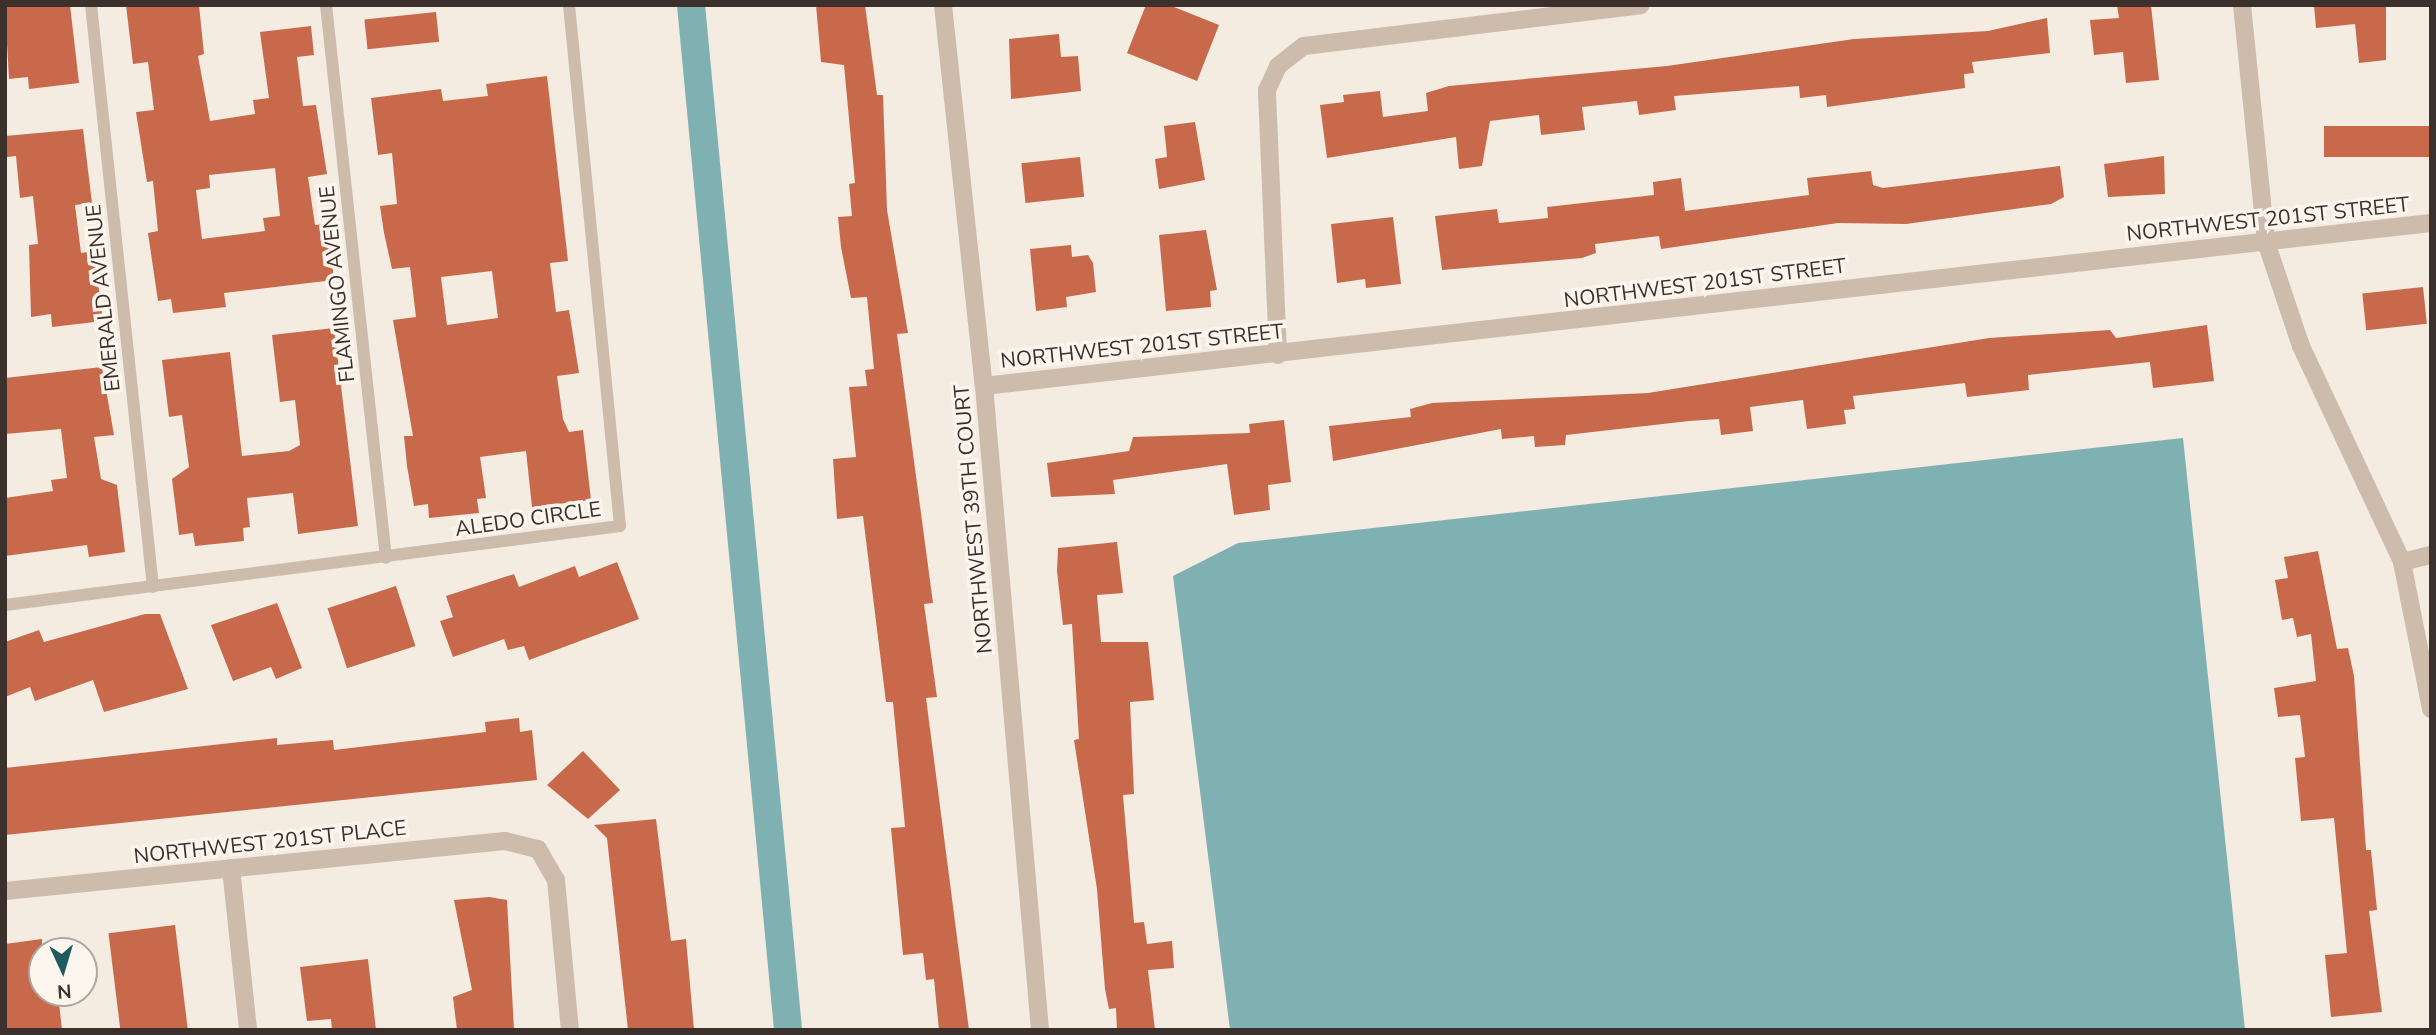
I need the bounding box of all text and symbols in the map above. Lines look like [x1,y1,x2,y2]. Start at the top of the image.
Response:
street label: FLAMINGO AVENUE [314,185,360,383]
street label: NORTHWEST 201ST STREET [2125,192,2411,246]
street label: EMERALD AVENUE [81,203,125,393]
street label: NORTHWEST 201ST STREET [1562,253,1848,313]
street label: NORTHWEST 201ST STREET [999,319,1285,373]
street label: NORTHWEST 39TH COURT [949,383,997,655]
street label: ALEDO CIRCLE [453,496,603,542]
street label: NORTHWEST 201ST PLACE [133,815,407,869]
north arrow [28,937,98,1007]
text: N [56,977,72,1004]

